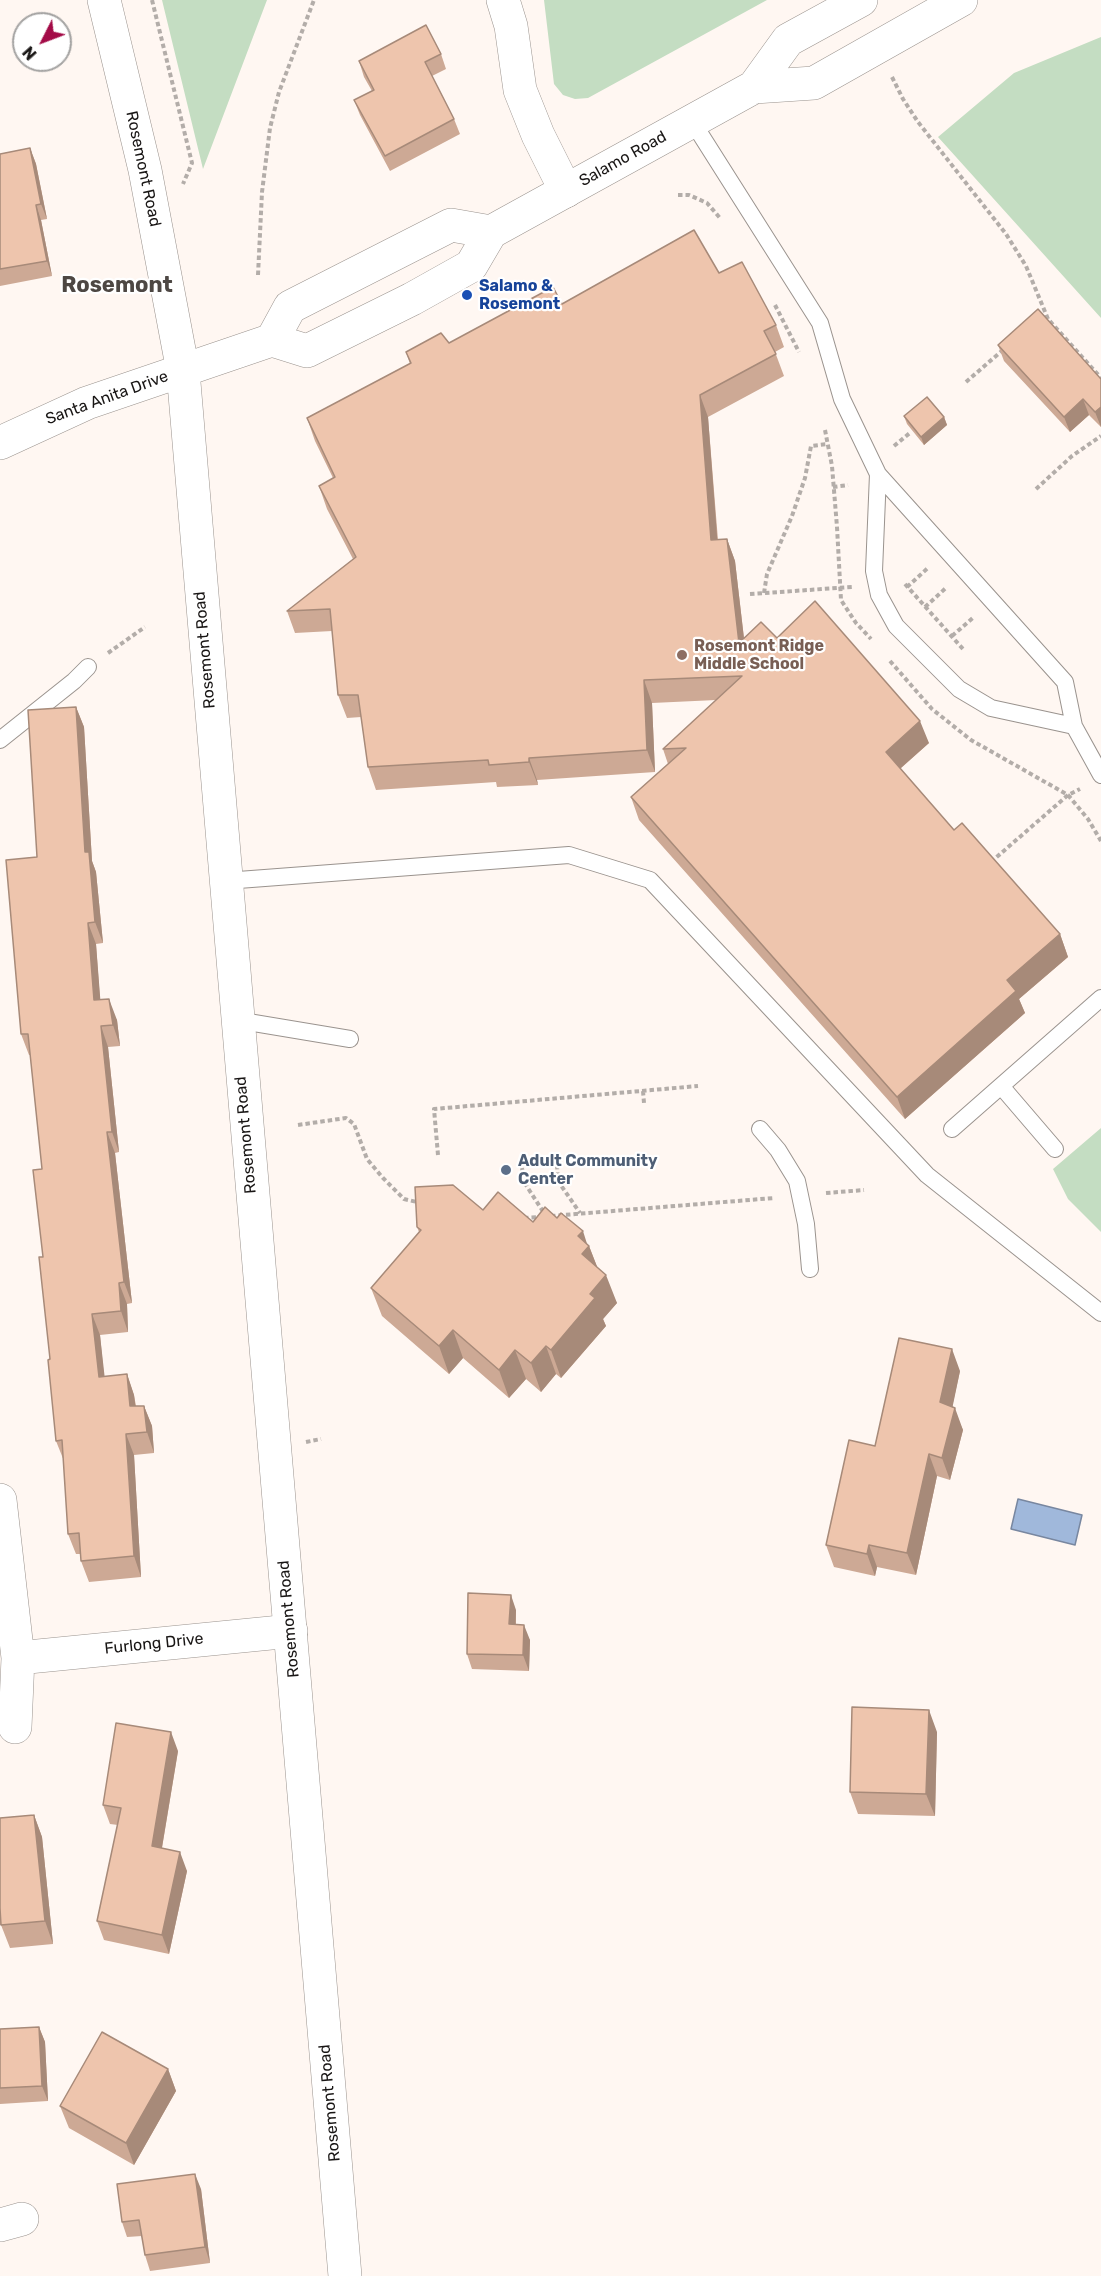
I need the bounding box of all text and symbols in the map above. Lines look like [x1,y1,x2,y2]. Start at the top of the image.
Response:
north arrow [12,12,72,72]
text: N [19,42,41,64]
street label: Rosemont Road [121,109,165,229]
street label: Salamo Road [576,127,670,191]
district label: Rosemont [61,273,173,299]
place label: Salamo & Rosemont [479,276,560,314]
marker: Salamo & Rosemont [460,288,474,302]
street label: Santa Anita Drive [43,367,171,429]
street label: Rosemont Road [190,591,220,709]
place label: Rosemont Ridge Middle School [694,636,824,674]
marker: Rosemont Ridge Middle School [675,648,689,662]
street label: Rosemont Road [231,1076,261,1194]
place label: Adult Community Center [518,1151,658,1189]
marker: Adult Community Center [499,1163,513,1177]
street label: Rosemont Road [274,1560,304,1678]
street label: Furlong Drive [103,1629,205,1659]
street label: Rosemont Road [315,2044,345,2162]

